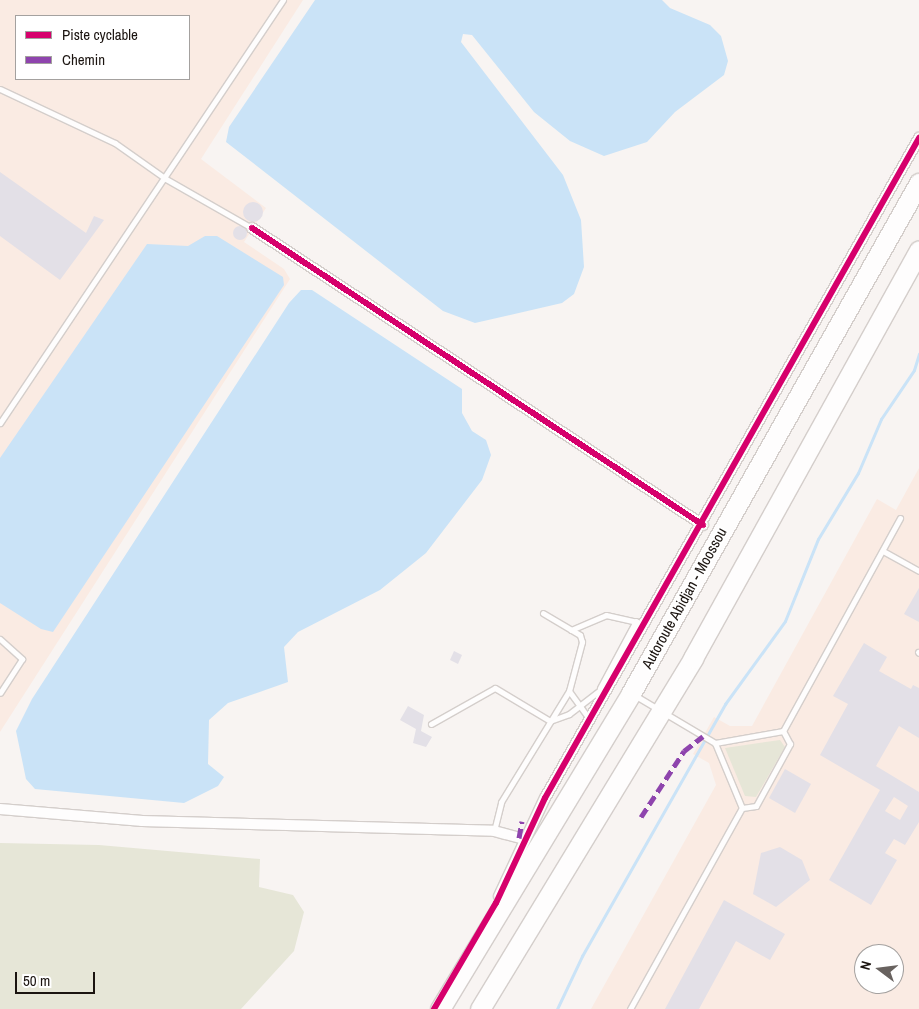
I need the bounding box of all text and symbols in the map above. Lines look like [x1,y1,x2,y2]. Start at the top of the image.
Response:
legend [15,15,190,80]
text: Piste cyclable [62,24,138,45]
text: Chemin [62,49,105,70]
street label: Autoroute Abidjan - Moossou [638,524,730,672]
north arrow [854,944,904,994]
text: N [856,959,875,972]
scale bar [18,962,98,994]
text: 50 m [23,970,50,991]

